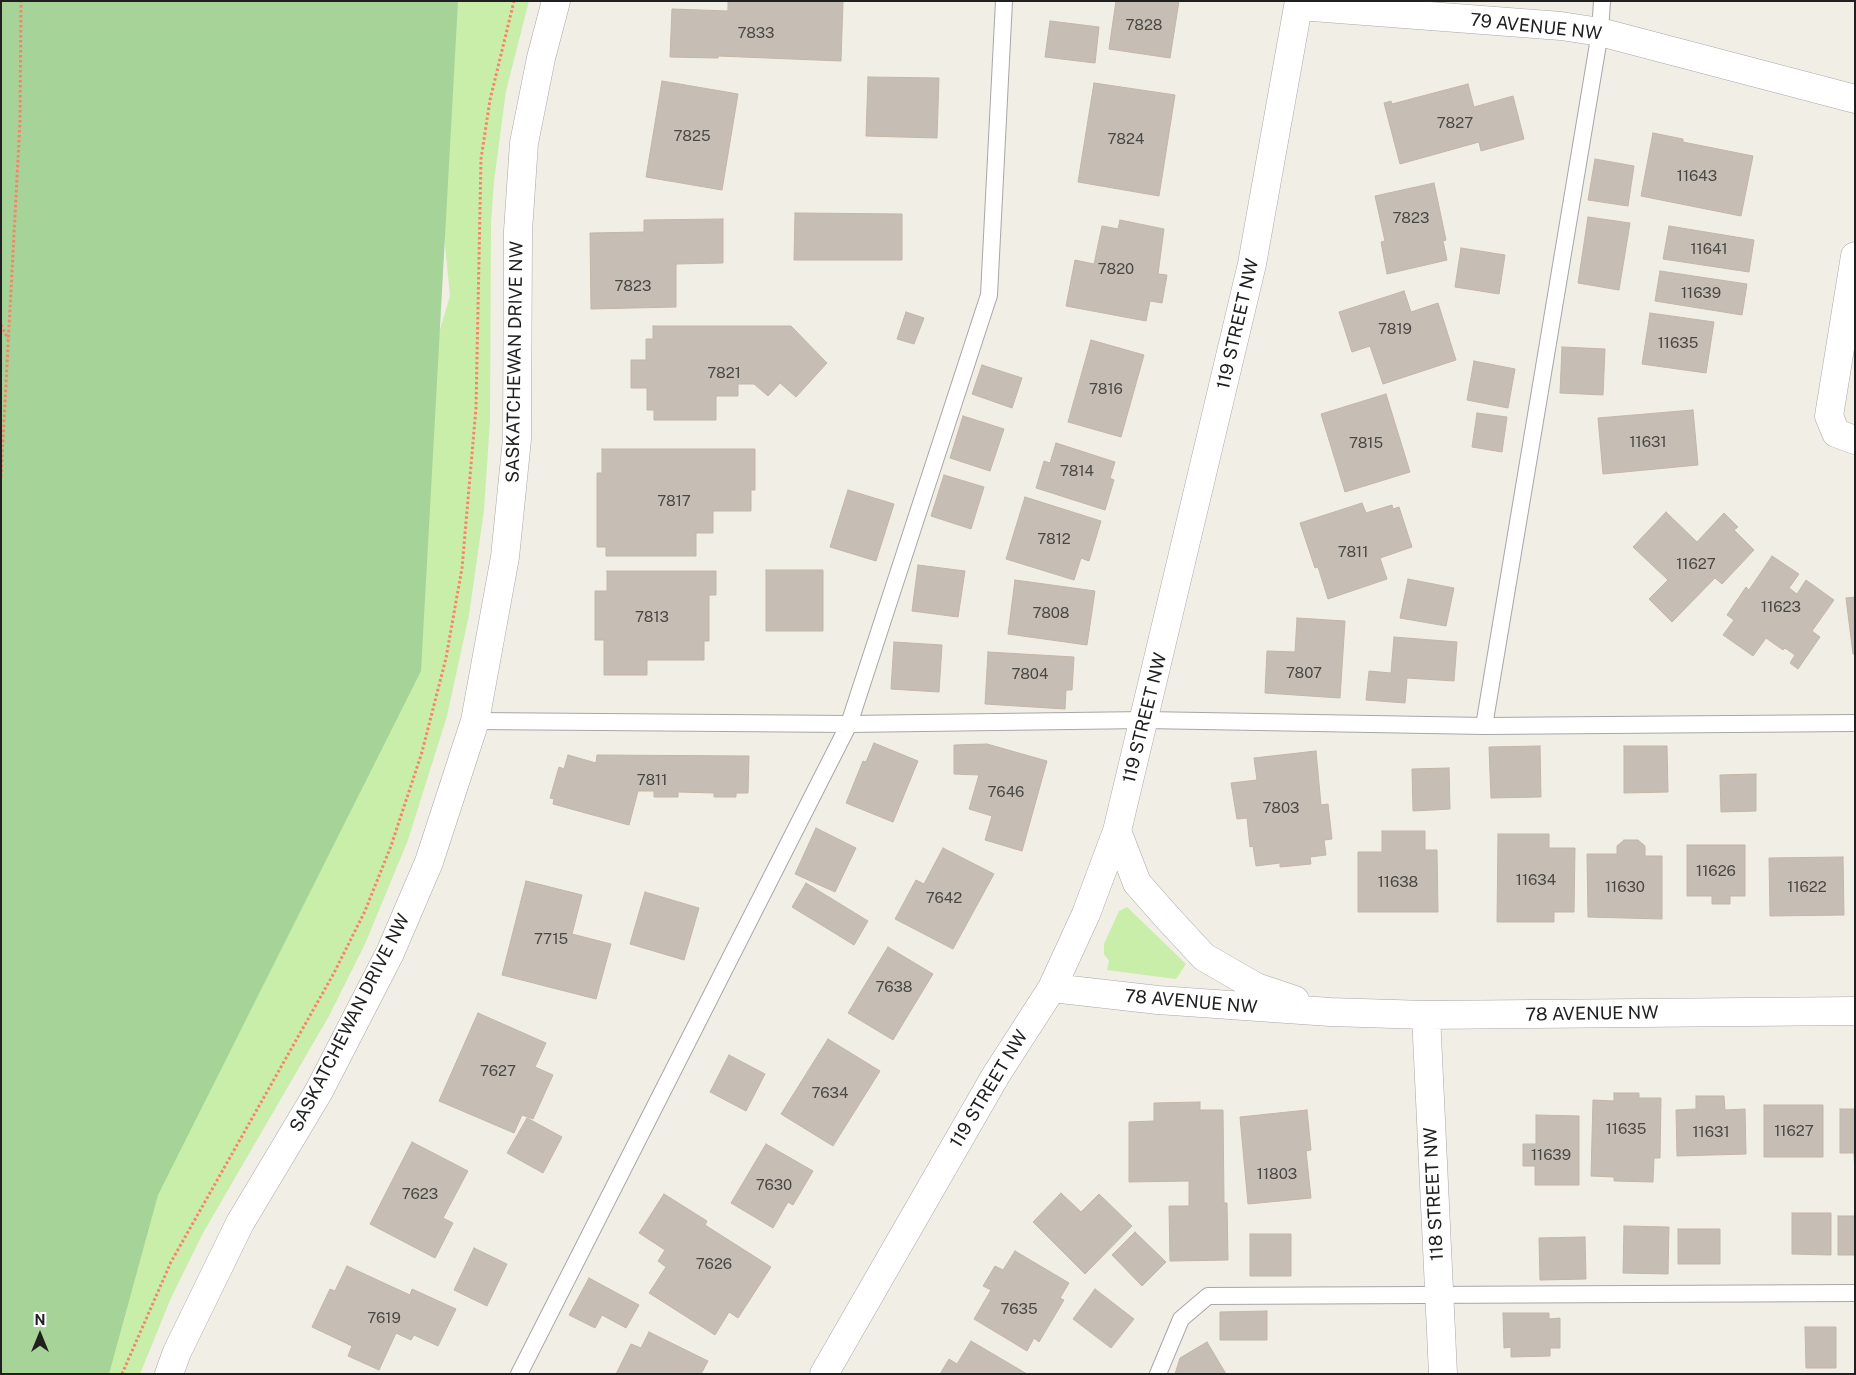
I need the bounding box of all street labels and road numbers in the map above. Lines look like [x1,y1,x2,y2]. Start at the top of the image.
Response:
street label: 79 AVENUE NW [1469,9,1603,45]
street label: SASKATCHEWAN DRIVE NW [502,241,528,483]
street label: 119 STREET NW [1212,257,1264,391]
street label: 119 STREET NW [1118,651,1172,785]
street label: SASKATCHEWAN DRIVE NW [285,910,415,1136]
street label: 78 AVENUE NW [1124,985,1258,1019]
street label: 78 AVENUE NW [1525,1002,1659,1026]
street label: 119 STREET NW [945,1026,1033,1152]
street label: 118 STREET NW [1420,1127,1448,1261]

